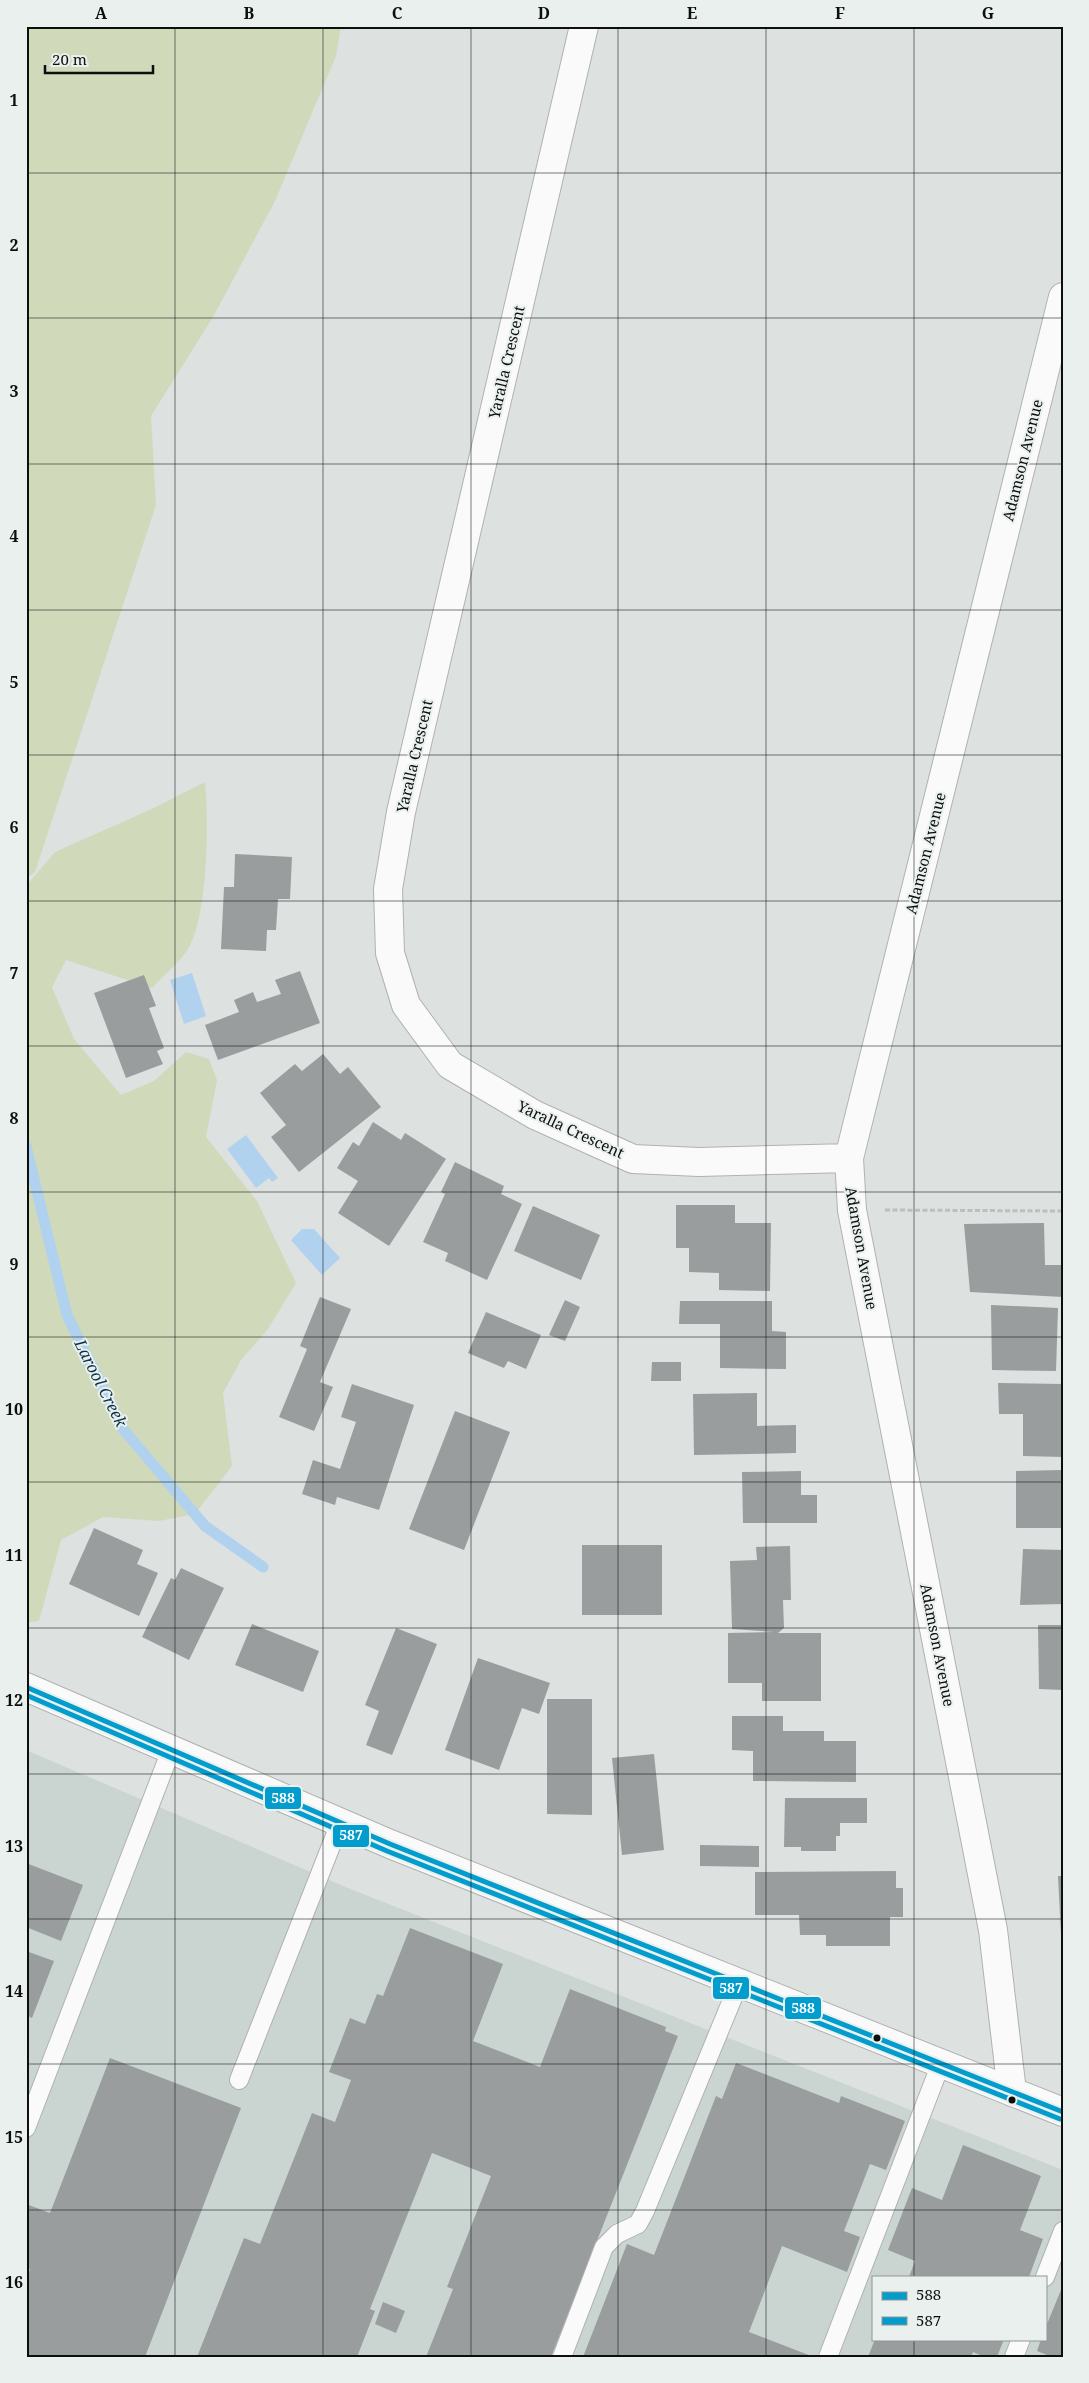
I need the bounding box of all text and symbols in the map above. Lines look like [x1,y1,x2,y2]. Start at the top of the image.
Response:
text: A [95,2,108,24]
text: B [244,2,255,24]
text: C [392,2,403,24]
text: D [538,2,550,24]
text: E [687,2,697,24]
text: F [835,2,845,24]
text: G [982,2,994,24]
scale bar [45,42,152,74]
text: 20 m [52,49,87,69]
text: 1 [9,89,19,111]
text: 2 [9,234,19,256]
street label: Yaralla Crescent [483,304,529,421]
text: 3 [9,380,19,402]
street label: Adamson Avenue [997,397,1047,523]
text: 4 [9,525,19,547]
text: 5 [9,671,19,693]
street label: Yaralla Crescent [391,698,437,815]
street label: Adamson Avenue [900,790,950,916]
text: 6 [9,816,19,838]
text: 7 [9,962,19,984]
street label: Yaralla Crescent [514,1095,627,1162]
text: 8 [9,1107,19,1129]
street label: Adamson Avenue [841,1185,883,1311]
text: 9 [9,1253,19,1275]
water label: Larool Creek [69,1334,133,1432]
text: 10 [5,1398,23,1420]
text: 11 [5,1544,23,1566]
street label: Adamson Avenue [916,1582,960,1708]
text: 12 [5,1689,23,1711]
line badge: 588 [264,1786,302,1810]
text: 588 [271,1788,295,1807]
line badge: 587 [332,1824,370,1848]
text: 587 [339,1825,363,1844]
text: 13 [5,1835,23,1857]
line badge: 587 [712,1976,750,2000]
text: 587 [719,1978,743,1997]
text: 14 [5,1980,23,2002]
line badge: 588 [784,1996,822,2020]
text: 588 [791,1998,815,2017]
unlabelled marker [872,2033,882,2043]
unlabelled marker [1007,2095,1017,2105]
text: 15 [5,2126,23,2148]
text: 16 [5,2271,23,2293]
legend [872,2276,1046,2340]
text: 588 [916,2284,941,2304]
text: 587 [916,2310,941,2330]

